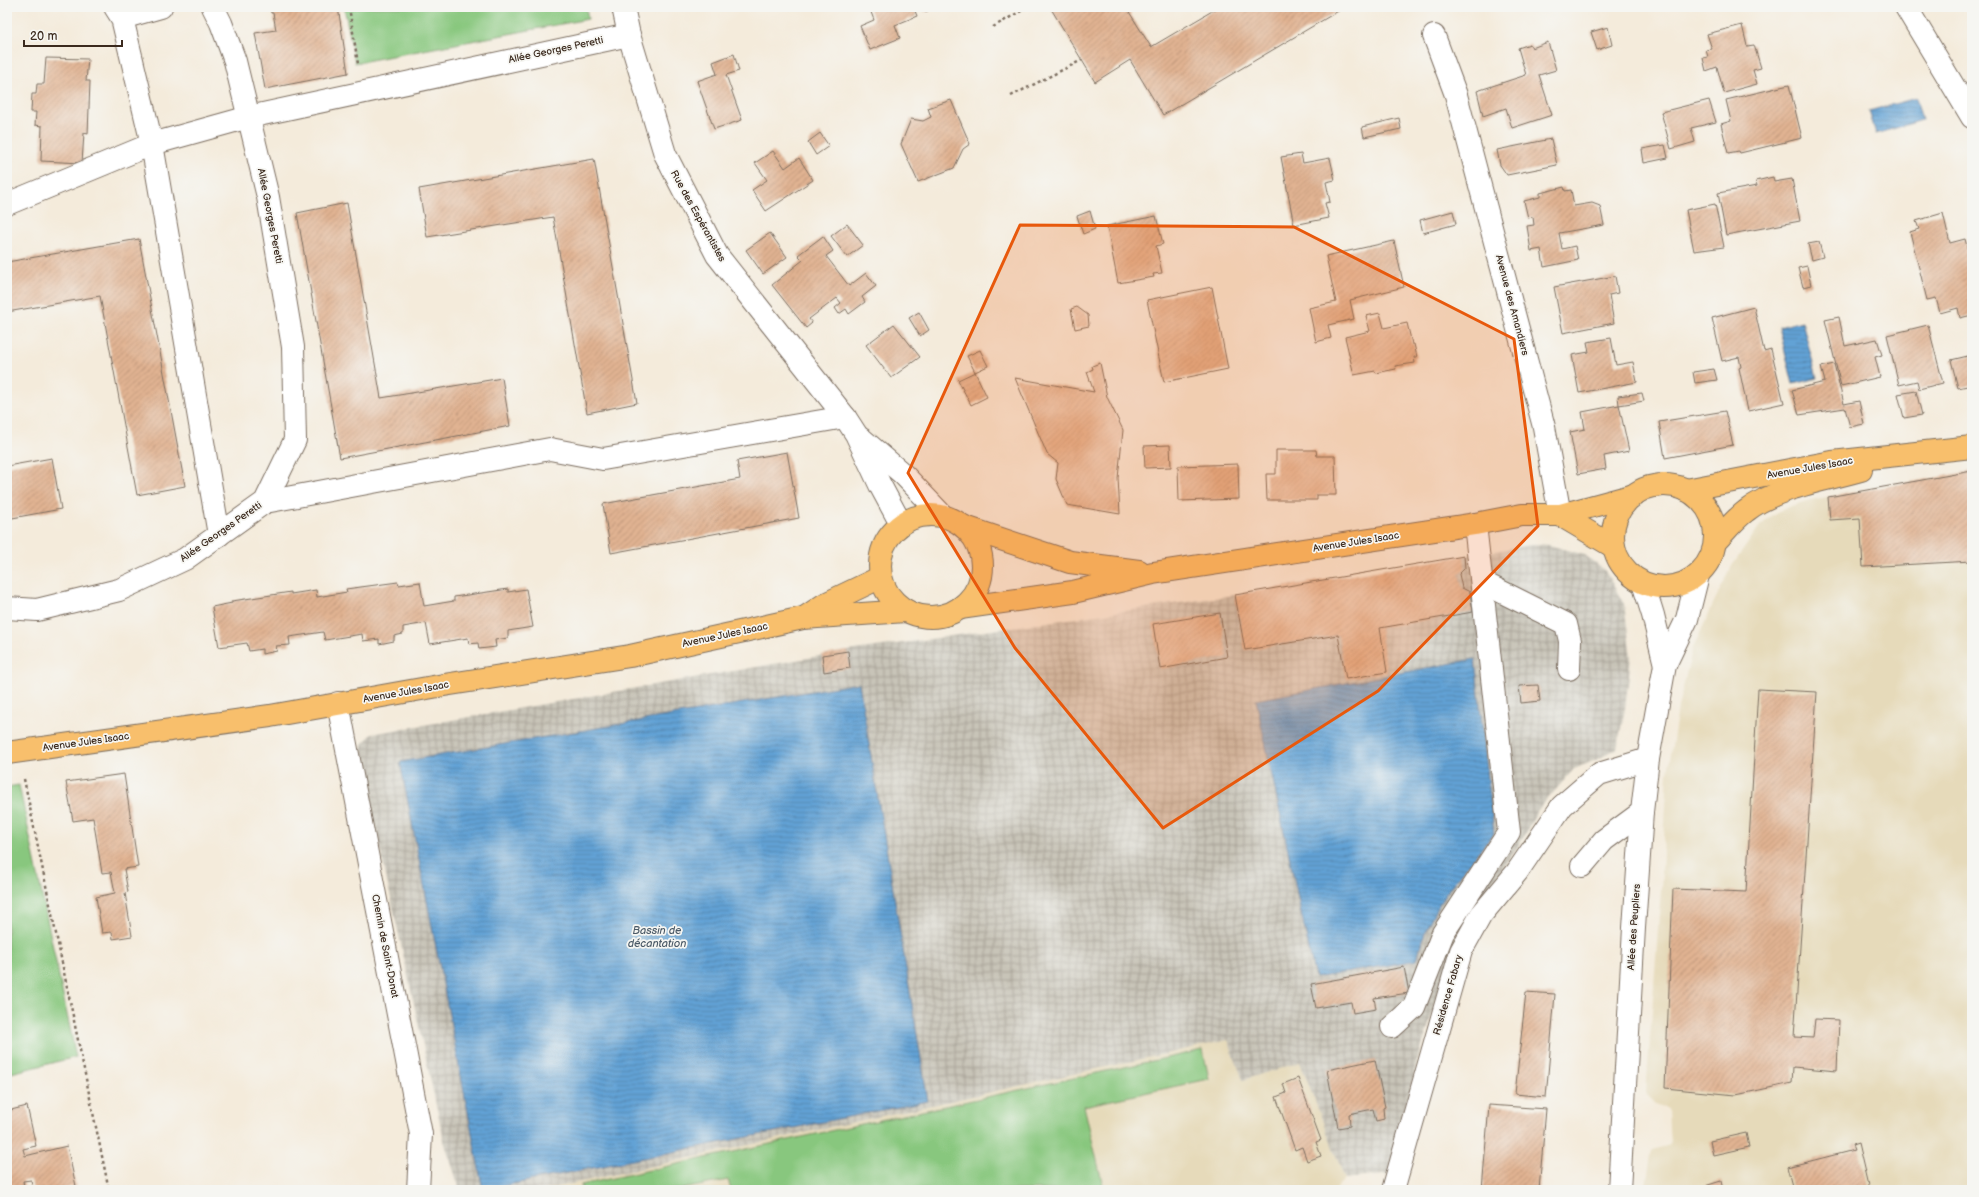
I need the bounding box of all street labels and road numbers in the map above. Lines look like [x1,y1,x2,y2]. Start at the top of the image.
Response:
street label: Allée Georges Peretti [507,34,605,66]
street label: Allée Georges Peretti [255,167,285,265]
street label: Rue des Espérantistes [668,168,728,264]
street label: Avenue des Amandiers [1493,253,1531,357]
street label: Avenue Jules Isaac [1766,455,1854,481]
street label: Allée Georges Peretti [178,499,264,565]
street label: Avenue Jules Isaac [1312,529,1400,555]
street label: Avenue Jules Isaac [681,620,769,650]
street label: Avenue Jules Isaac [362,679,450,705]
street label: Avenue Jules Isaac [42,730,130,754]
street label: Allée des Peupliers [1625,883,1643,971]
street label: Chemin de Saint-Donat [369,893,401,999]
street label: Résidence Fabary [1431,953,1465,1037]

